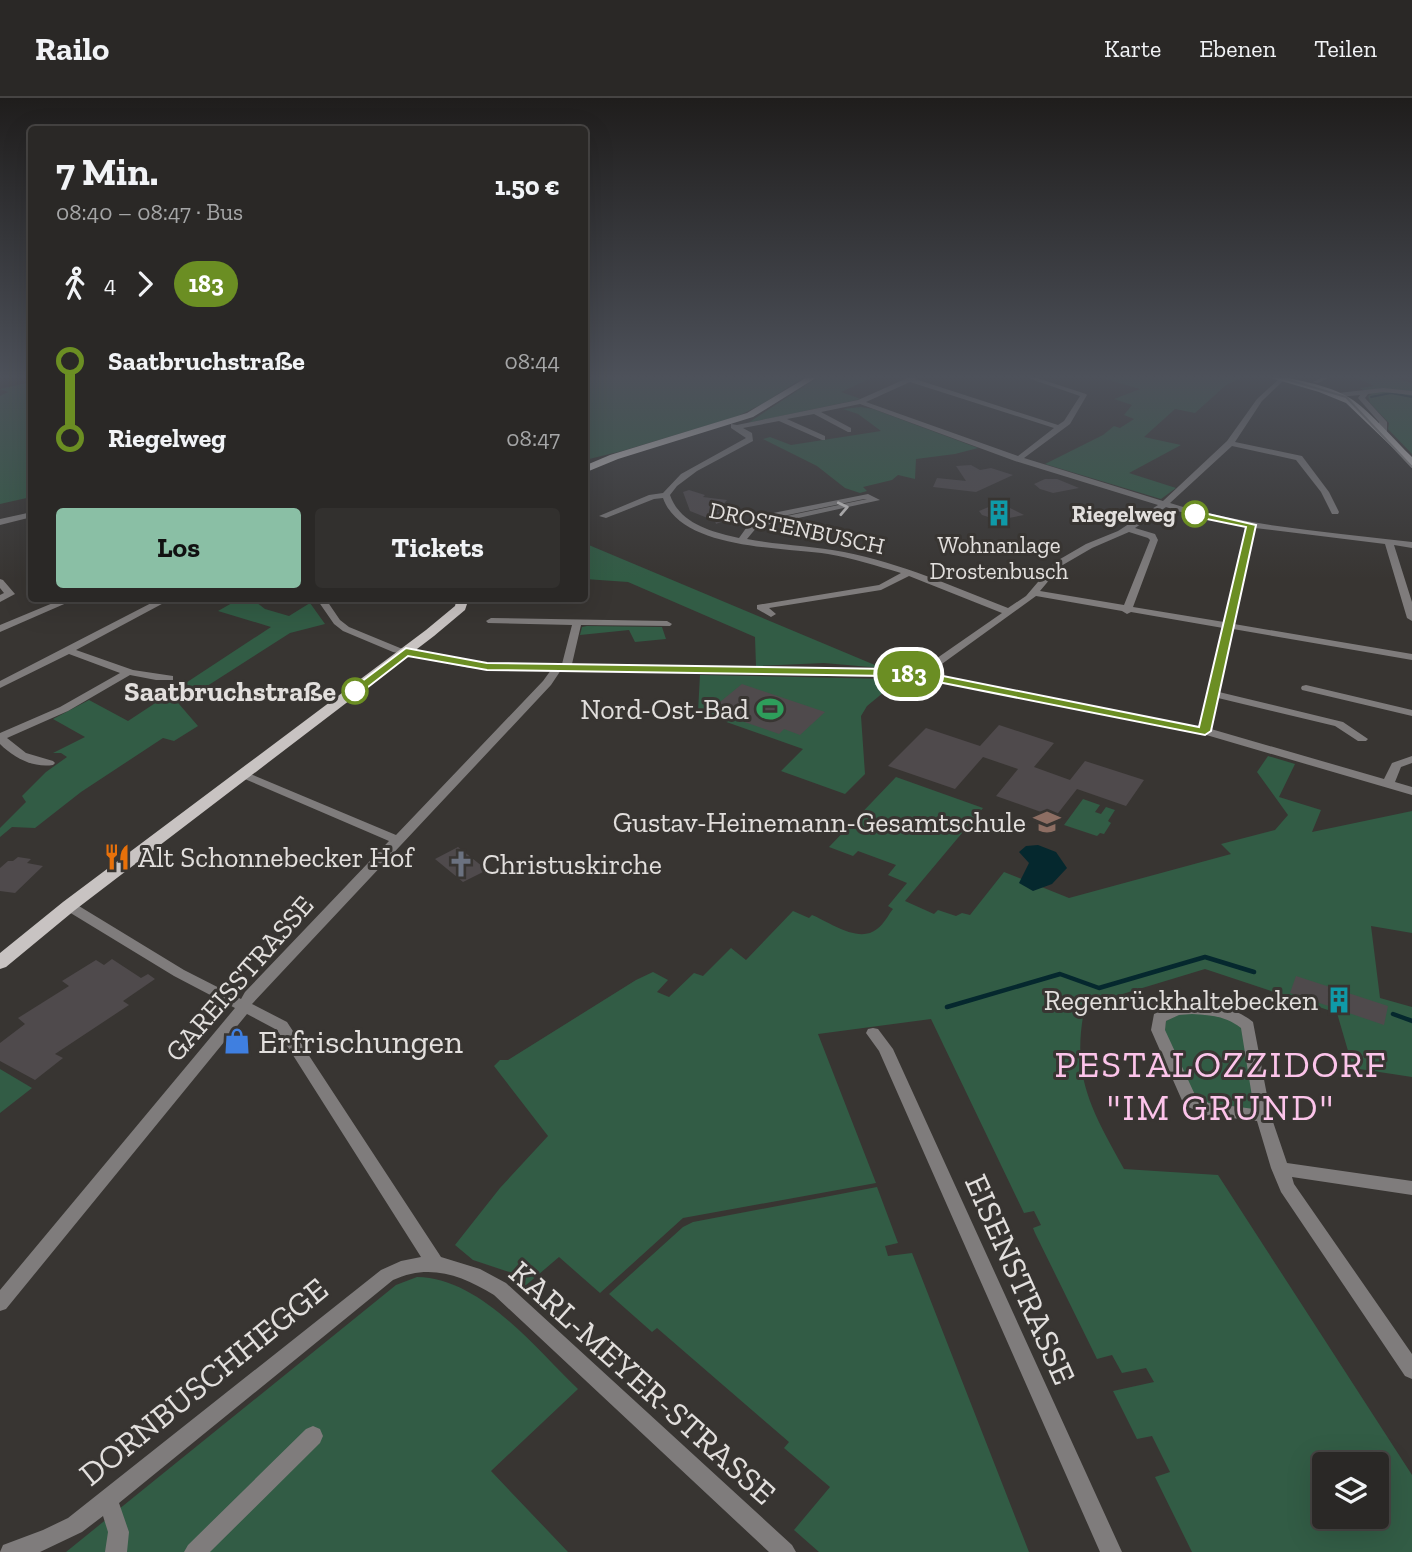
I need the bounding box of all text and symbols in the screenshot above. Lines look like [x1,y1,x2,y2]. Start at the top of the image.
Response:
text: Railo [35,29,109,68]
text: Karte [1104,34,1161,63]
text: Ebenen [1199,34,1276,63]
text: Teilen [1314,34,1377,63]
text: 7 Min. [56,149,158,195]
text: 1.50 € [495,170,560,202]
text: 08:40 – 08:47 · Bus [56,198,243,226]
icon: walk [56,265,94,303]
icon: forward [126,265,164,303]
text: 183 [188,269,224,298]
text: 4 [104,270,116,298]
text: Saatbruchstraße [108,345,305,377]
text: 08:44 [504,347,560,375]
text: Riegelweg [108,422,226,454]
text: 08:47 [506,424,560,452]
street label: DROSTENBUSCH [707,496,887,560]
building icon: Wohnanlage Drostenbusch [984,498,1014,528]
place label: Riegelweg [1072,500,1176,528]
marker: Riegelweg [1182,501,1208,527]
one-way arrow [837,502,849,517]
button: Los [56,508,301,588]
button: Tickets [315,508,560,588]
place label: Wohnanlage Drostenbusch [929,531,1069,585]
line badge: 183 [869,651,949,697]
text: 183 [891,659,927,688]
place label: Saatbruchstraße [124,675,336,708]
marker: Saatbruchstraße [342,678,368,704]
place label: Nord-Ost-Bad [580,693,749,726]
sports icon: Nord-Ost-Bad [755,694,785,724]
place label: Gustav-Heinemann-Gesamtschule [613,806,1026,839]
school or university icon: Gustav-Heinemann-Gesamtschule [1032,807,1062,837]
place label: Alt Schonnebecker Hof [138,841,415,874]
restaurant icon: Alt Schonnebecker Hof [102,842,132,872]
place label: Christuskirche [482,848,662,881]
church icon: Christuskirche [446,849,476,879]
street label: GAREISSTRASSE [158,889,320,1068]
place label: Regenrückhaltebecken [1044,984,1318,1017]
building icon: Regenrückhaltebecken [1324,985,1354,1015]
place label: Erfrischungen [258,1022,463,1061]
shop icon: Erfrischungen [222,1026,252,1056]
district label: PESTALOZZIDORF "IM GRUND" [1055,1042,1387,1129]
street label: EISENSTRASSE [957,1168,1084,1390]
street label: KARL-MEYER-STRASSE [501,1252,784,1512]
street label: DORNBUSCHHEGGE [71,1269,335,1494]
map controls [1312,1452,1389,1529]
button: layers [1312,1452,1389,1529]

